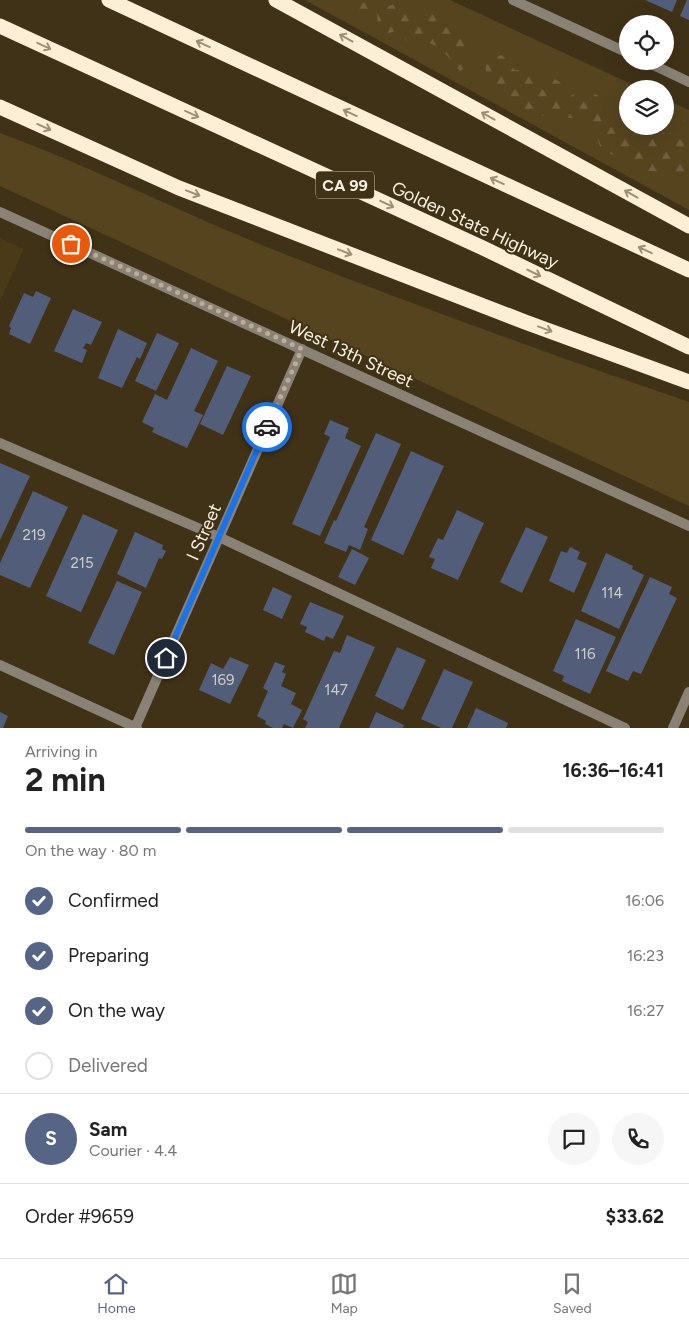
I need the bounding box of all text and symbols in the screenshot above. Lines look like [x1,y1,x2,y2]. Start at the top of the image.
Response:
map controls [619,15,674,135]
button: locate [619,15,674,70]
one-way arrow [339,33,354,42]
one-way arrow [196,39,211,48]
one-way arrow [36,42,51,51]
button: layers [619,80,674,135]
one-way arrow [343,108,358,117]
one-way arrow [184,110,199,120]
one-way arrow [481,111,496,121]
one-way arrow [36,123,51,133]
road number: CA 99 [316,172,374,198]
one-way arrow [490,176,505,186]
street label: Golden State Highway [388,177,562,274]
one-way arrow [185,189,200,198]
one-way arrow [624,189,639,199]
one-way arrow [379,200,394,210]
pin [50,223,92,265]
icon: bag [57,230,85,258]
one-way arrow [638,245,653,254]
one-way arrow [336,248,352,257]
one-way arrow [526,269,541,279]
street label: West 13th Street [285,316,417,393]
one-way arrow [537,325,552,334]
courier [242,402,292,452]
icon: car [253,413,281,441]
street label: I Street [182,500,226,564]
house number: 219 [22,526,46,544]
house number: 215 [70,554,94,572]
house number: 114 [601,584,623,602]
pin [145,637,187,679]
icon: home [152,644,180,672]
house number: 116 [575,645,596,663]
house number: 169 [211,671,235,689]
house number: 147 [324,681,348,699]
text: Arriving in [25,742,97,761]
text: 16:36–16:41 [562,759,664,782]
text: 2 min [25,761,106,799]
text: On the way · 80 m [25,841,156,860]
icon: check [25,887,53,915]
text: Confirmed [68,889,159,912]
text: 16:06 [625,891,664,910]
icon: check [25,942,53,970]
text: Preparing [68,944,149,967]
text: 16:23 [627,946,664,965]
icon: check [25,997,53,1025]
text: On the way [68,999,165,1022]
text: 16:27 [627,1001,664,1020]
text: Delivered [68,1054,148,1077]
button: chat [548,1113,600,1165]
button: phone [612,1113,664,1165]
text: Sam [89,1118,127,1141]
text: S [45,1127,57,1150]
text: Courier · 4.4 [89,1141,177,1160]
text: Order #9659 [25,1205,134,1228]
text: $33.62 [606,1205,664,1228]
tab: Home [97,1270,136,1317]
tab: Map [330,1270,358,1317]
tab: Saved [553,1270,592,1317]

